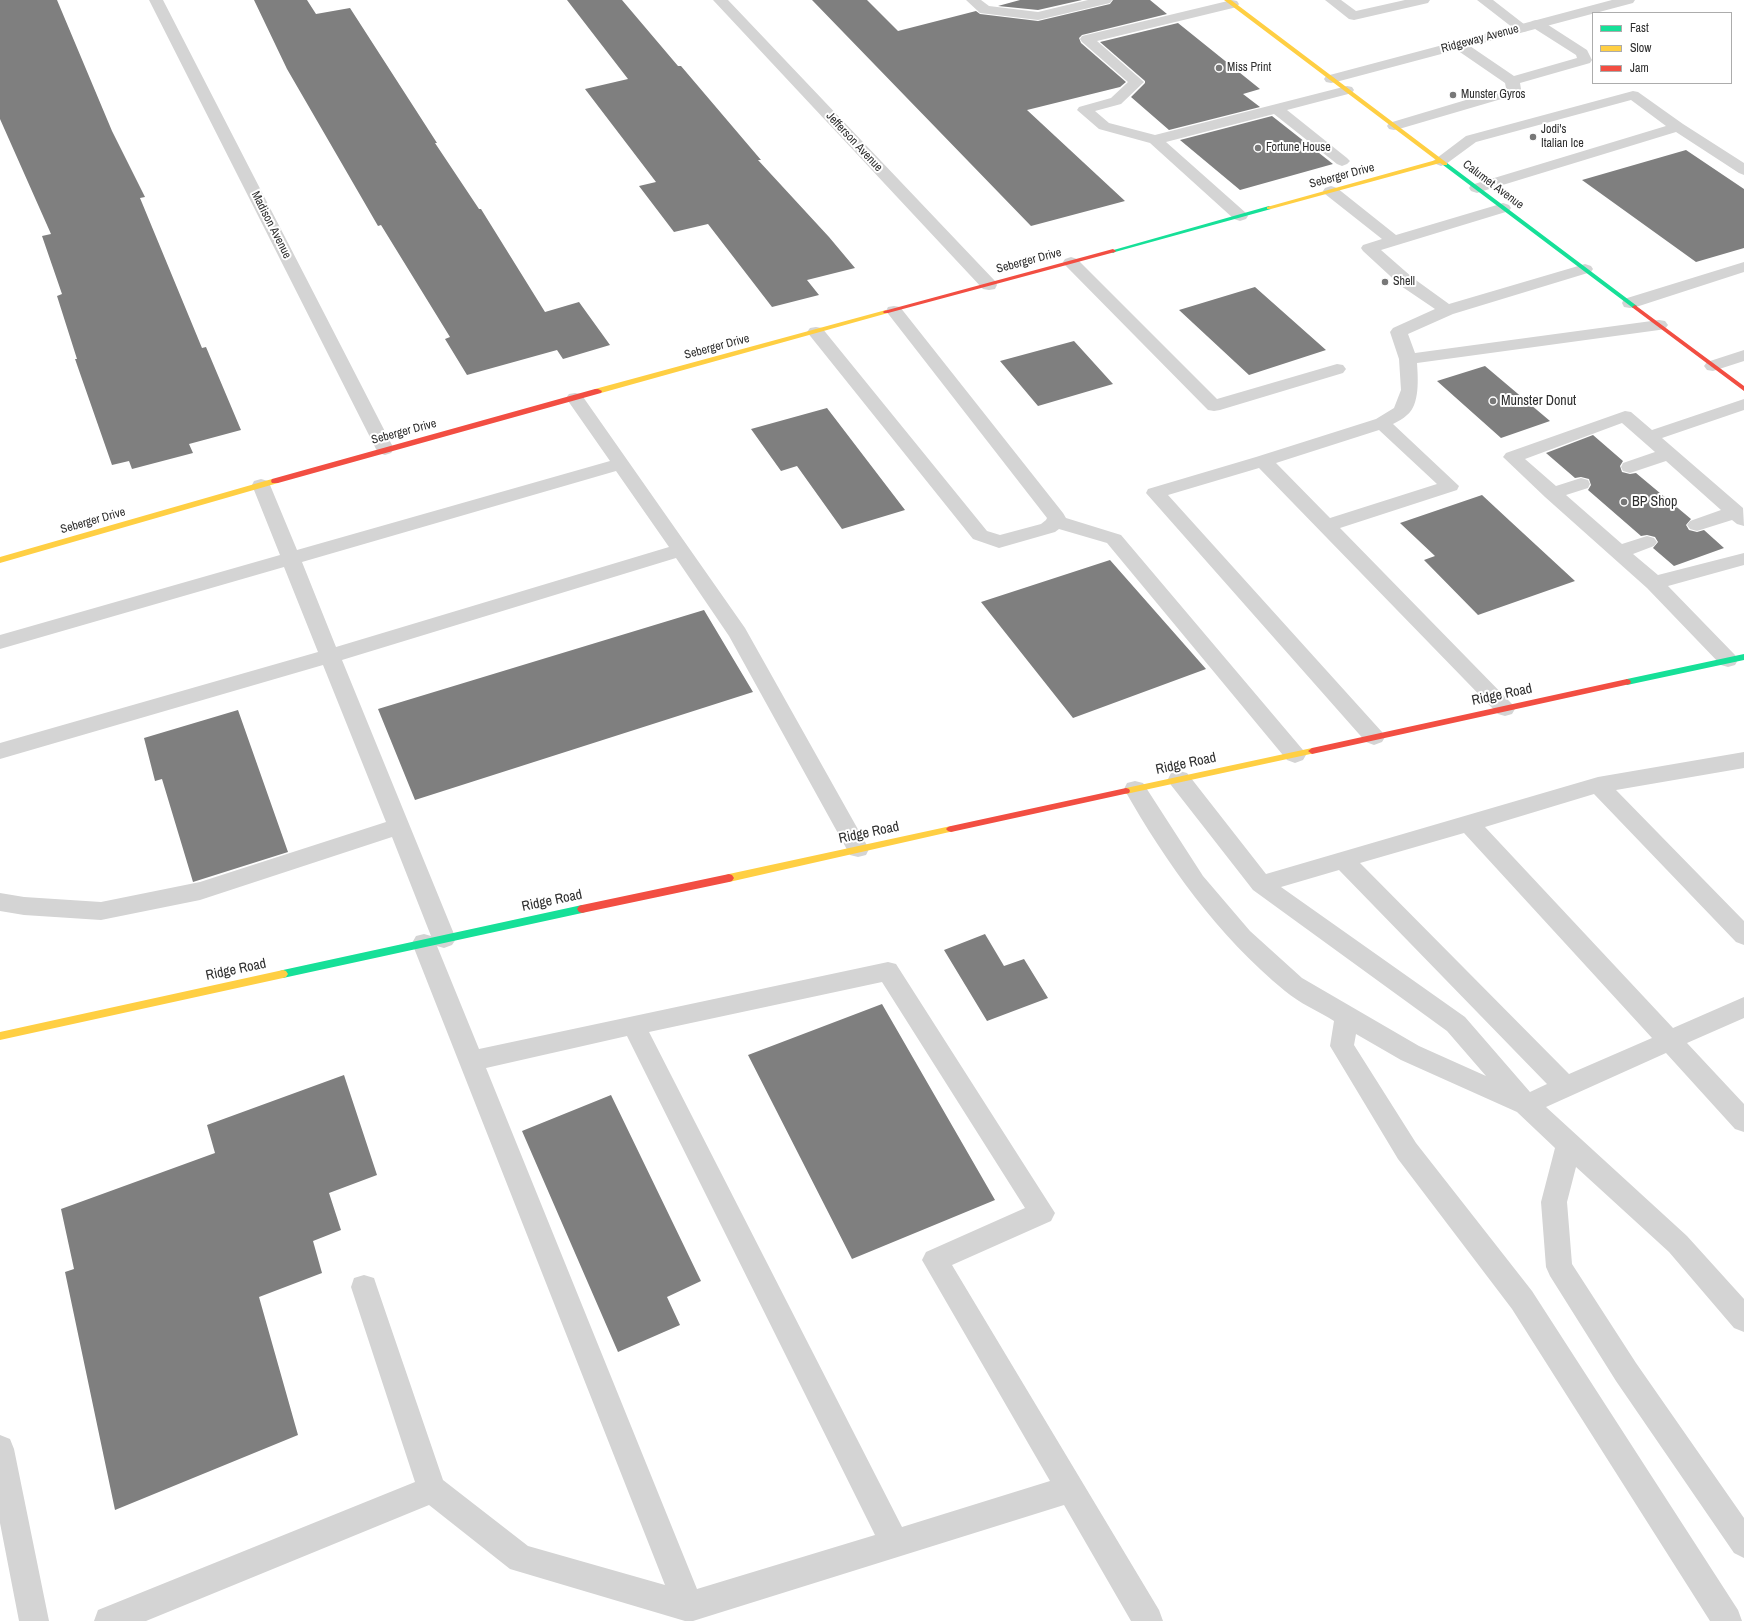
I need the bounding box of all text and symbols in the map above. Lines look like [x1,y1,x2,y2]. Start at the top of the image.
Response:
legend [1592,12,1732,84]
text: Fast [1630,20,1649,36]
street label: Ridgeway Avenue [1440,22,1520,56]
text: Slow [1630,40,1651,56]
text: Jam [1630,60,1649,76]
place label: Miss Print [1227,61,1271,75]
marker: Miss Print [1214,63,1224,73]
place label: Munster Gyros [1461,88,1526,102]
marker: Munster Gyros [1448,90,1458,100]
street label: Jefferson Avenue [823,109,885,175]
place label: Jodi's Italian Ice [1541,123,1584,151]
marker: Jodi's Italian Ice [1528,132,1538,142]
place label: Fortune House [1266,141,1331,155]
marker: Fortune House [1253,143,1263,153]
street label: Calumet Avenue [1460,157,1526,213]
street label: Seberger Drive [1308,160,1376,192]
street label: Madison Avenue [248,189,294,261]
street label: Seberger Drive [995,245,1063,277]
place label: Shell [1393,275,1415,289]
marker: Shell [1380,277,1390,287]
street label: Seberger Drive [683,331,751,363]
place label: Munster Donut [1501,393,1576,409]
marker: Munster Donut [1488,396,1498,406]
street label: Seberger Drive [370,416,438,448]
place label: BP Shop [1632,494,1677,510]
marker: BP Shop [1619,497,1629,507]
street label: Seberger Drive [59,505,127,537]
street label: Ridge Road [1470,680,1534,710]
street label: Ridge Road [1154,749,1218,779]
street label: Ridge Road [837,818,901,848]
street label: Ridge Road [520,886,584,916]
street label: Ridge Road [204,955,268,985]

